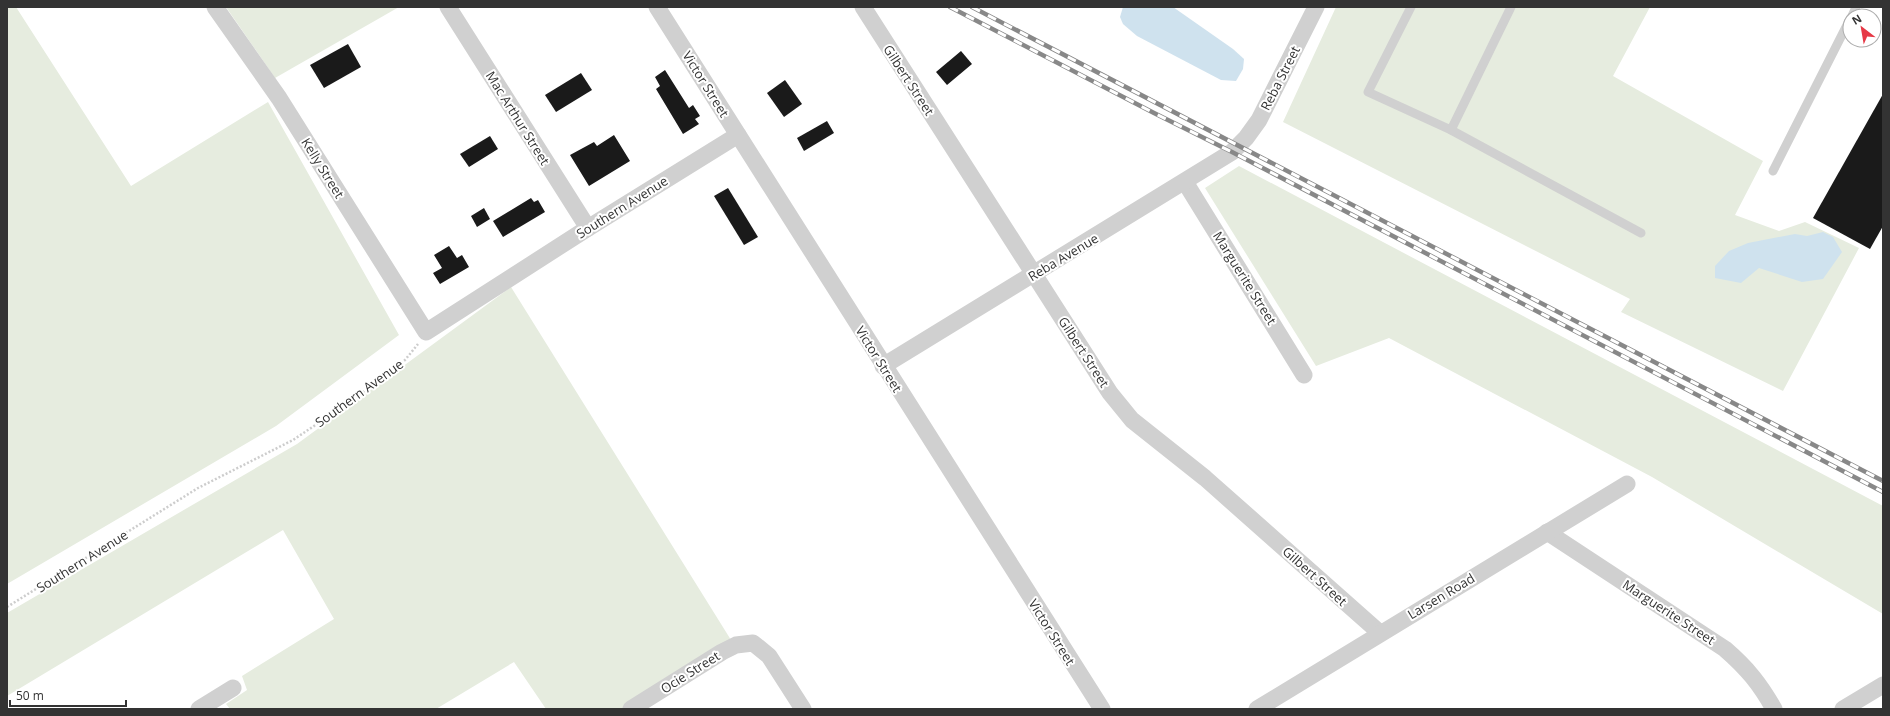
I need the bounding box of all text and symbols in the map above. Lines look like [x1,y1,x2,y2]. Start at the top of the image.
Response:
north arrow [1842,8,1882,48]
text: N [1849,10,1864,28]
street label: Gilbert Street [879,41,939,119]
street label: Reba Street [1256,42,1304,113]
street label: Victor Street [679,48,734,121]
street label: Mac Arthur Street [482,68,554,169]
street label: Kelly Street [297,134,349,202]
street label: Southern Avenue [573,172,671,242]
street label: Marguerite Street [1209,228,1281,328]
street label: Reba Avenue [1024,229,1102,285]
street label: Gilbert Street [1054,313,1114,391]
street label: Victor Street [852,323,907,396]
street label: Southern Avenue [311,355,407,431]
street label: Southern Avenue [33,526,131,596]
street label: Gilbert Street [1279,542,1351,610]
street label: Larsen Road [1404,569,1478,623]
street label: Marguerite Street [1619,575,1719,649]
street label: Victor Street [1025,596,1080,669]
street label: Ocie Street [657,647,723,697]
scale bar [10,682,126,708]
text: 50 m [16,687,44,704]

